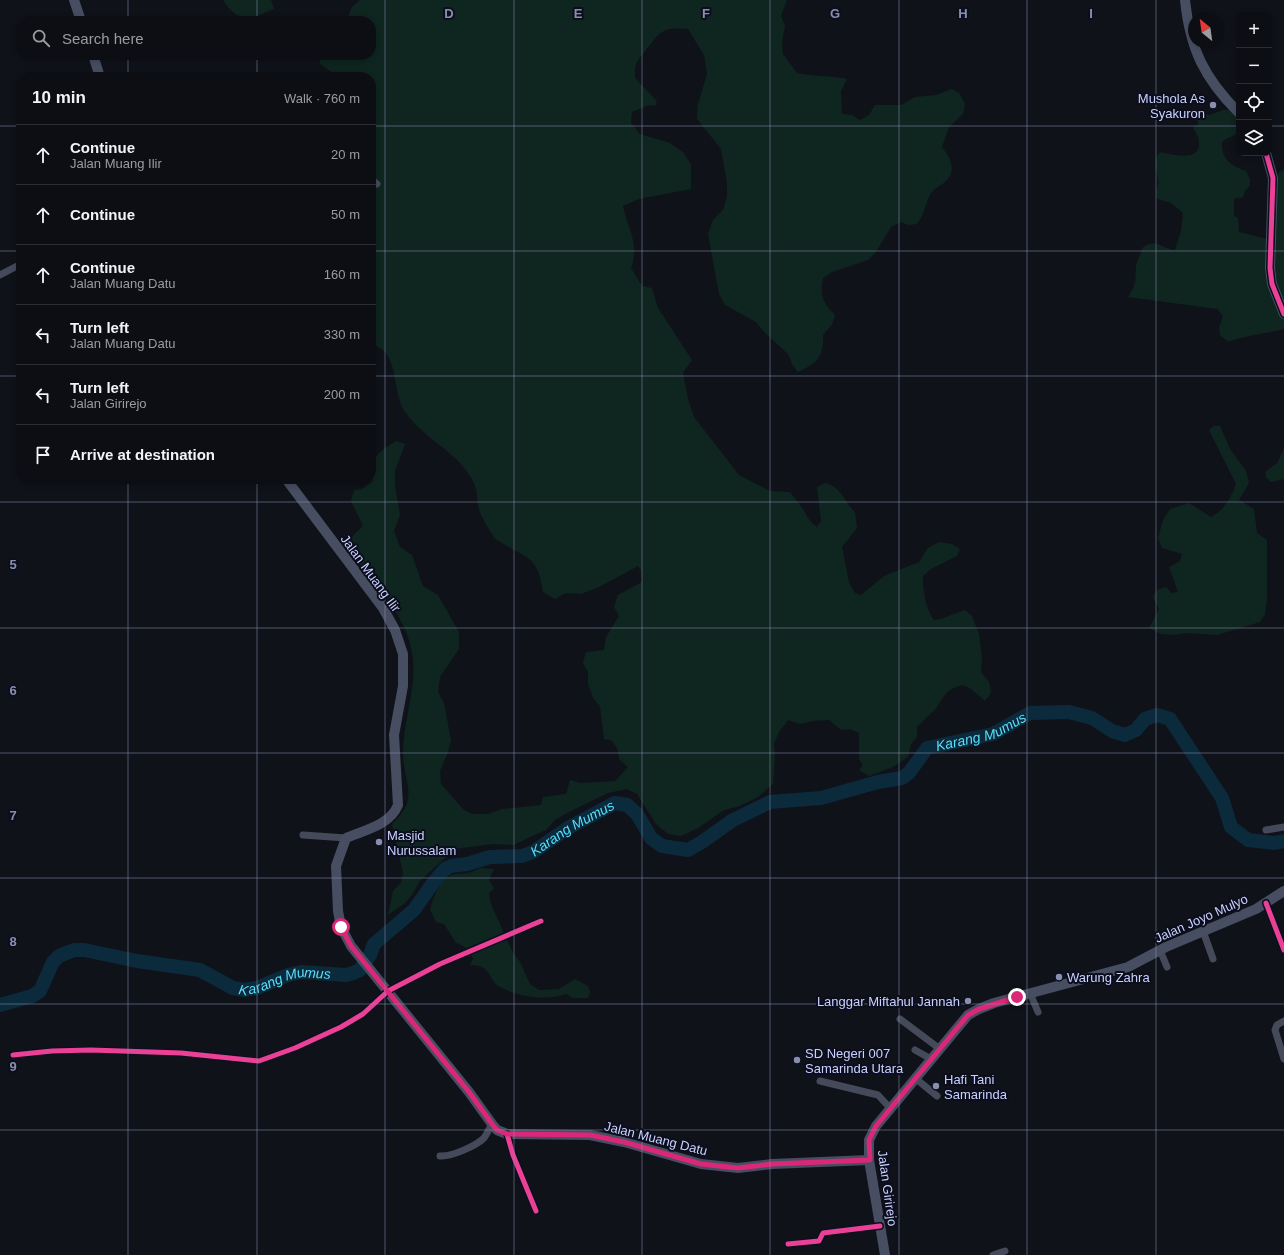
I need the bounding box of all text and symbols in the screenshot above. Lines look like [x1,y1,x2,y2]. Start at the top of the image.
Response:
text: D [444,6,454,21]
text: E [574,6,583,21]
text: F [702,6,710,21]
text: G [830,6,840,21]
text: H [958,6,968,21]
text: I [1089,6,1093,21]
north arrow [1188,12,1224,48]
map controls [1236,12,1272,156]
button: + [1236,12,1272,48]
search box [16,16,376,60]
icon: search [30,27,52,49]
text: Search here [62,30,144,47]
button: − [1236,48,1272,84]
button: locate [1236,84,1272,120]
text: 10 min [32,88,86,107]
text: Walk · 760 m [284,91,360,106]
place label: Mushola As Syakuron [1138,91,1205,121]
marker: Mushola As Syakuron [1208,100,1218,110]
button: layers [1236,120,1272,156]
text: Continue [70,139,135,156]
icon: ahead [32,144,54,166]
text: 20 m [331,147,360,162]
text: Jalan Muang Ilir [70,156,162,171]
icon: ahead [32,204,54,226]
text: Continue [70,206,135,223]
text: 50 m [331,207,360,222]
text: Continue [70,259,135,276]
icon: ahead [32,264,54,286]
text: 160 m [324,267,360,282]
text: Jalan Muang Datu [70,276,176,291]
text: Turn left [70,319,129,336]
icon: left [32,324,54,346]
text: 330 m [324,327,360,342]
text: Jalan Muang Datu [70,336,176,351]
text: Turn left [70,379,129,396]
icon: left [32,384,54,406]
text: 200 m [324,387,360,402]
text: Jalan Girirejo [70,396,147,411]
icon: arrive [32,444,54,466]
text: Arrive at destination [70,446,215,463]
street label: Jalan Muang Ilir [338,532,404,615]
text: 5 [9,557,17,572]
text: 6 [9,683,17,698]
water label: Karang Mumus [934,709,1029,754]
water label: Karang Mumus [527,797,617,859]
text: 7 [9,808,17,823]
place label: Masjid Nurussalam [387,828,456,858]
marker: Masjid Nurussalam [374,837,384,847]
street label: Jalan Joyo Mulyo [1152,891,1250,946]
route start [332,918,350,936]
text: 8 [9,934,17,949]
water label: Karang Mumus [238,963,331,999]
place label: Warung Zahra [1067,970,1150,985]
marker: Warung Zahra [1054,972,1064,982]
route end [1008,988,1026,1006]
place label: Langgar Miftahul Jannah [817,994,960,1009]
marker: Langgar Miftahul Jannah [963,996,973,1006]
place label: SD Negeri 007 Samarinda Utara [805,1046,904,1076]
marker: SD Negeri 007 Samarinda Utara [792,1055,802,1065]
text: 9 [9,1059,17,1074]
place label: Hafi Tani Samarinda [944,1072,1008,1102]
marker: Hafi Tani Samarinda [931,1081,941,1091]
street label: Jalan Muang Datu [603,1118,709,1159]
street label: Jalan Girirejo [875,1149,900,1227]

